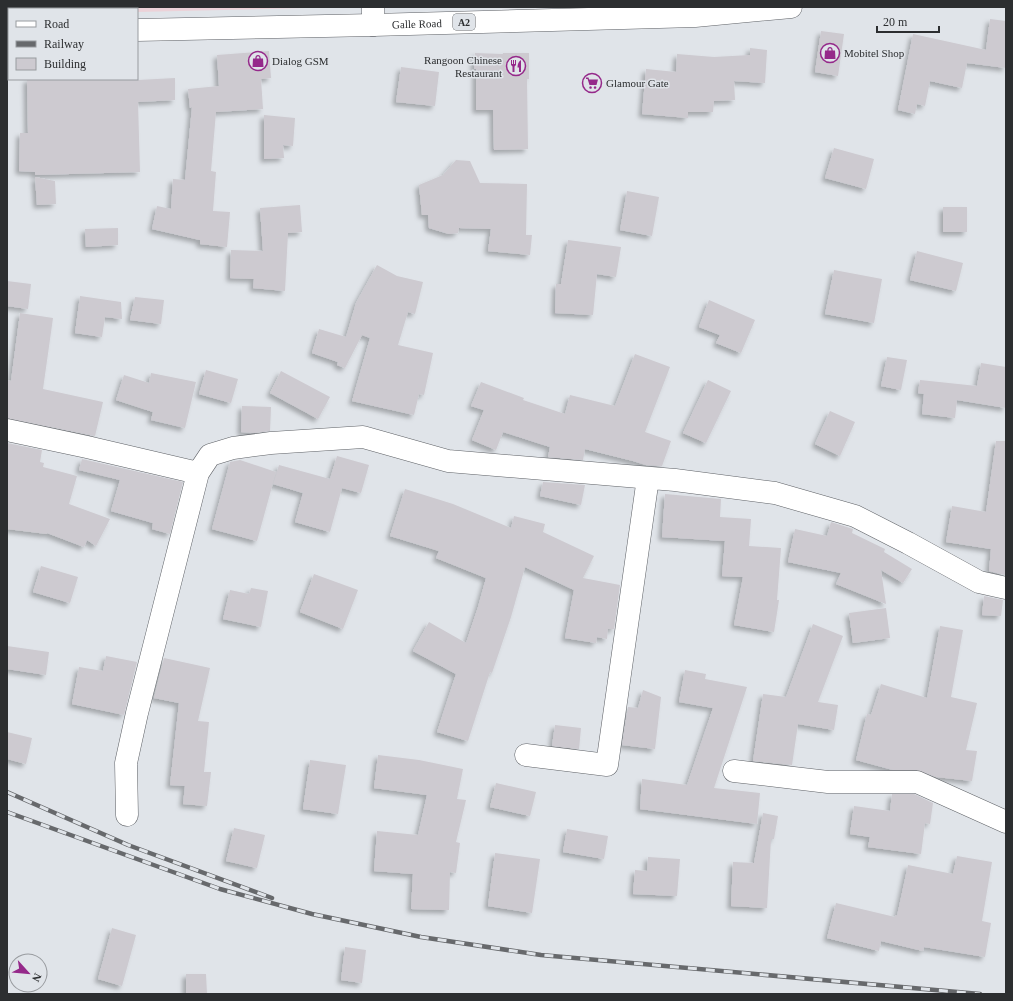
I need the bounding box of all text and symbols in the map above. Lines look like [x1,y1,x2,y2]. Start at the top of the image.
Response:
legend [8,8,138,80]
scale bar [877,8,939,34]
road number: A2 [453,14,475,30]
text: 20 m [883,15,908,29]
text: Road [44,17,69,31]
street label: Galle Road [392,17,443,30]
text: Railway [44,37,84,51]
shop icon: Mobitel Shop [819,42,841,64]
place label: Mobitel Shop [844,47,905,59]
shop icon: Dialog GSM [247,50,269,72]
place label: Rangoon Chinese Restaurant [424,54,502,79]
place label: Dialog GSM [272,55,329,67]
restaurant icon: Rangoon Chinese Restaurant [505,55,527,77]
text: Building [44,57,86,71]
supermarket icon: Glamour Gate [581,72,603,94]
place label: Glamour Gate [606,77,669,89]
north arrow [8,953,48,993]
text: N [30,971,44,984]

